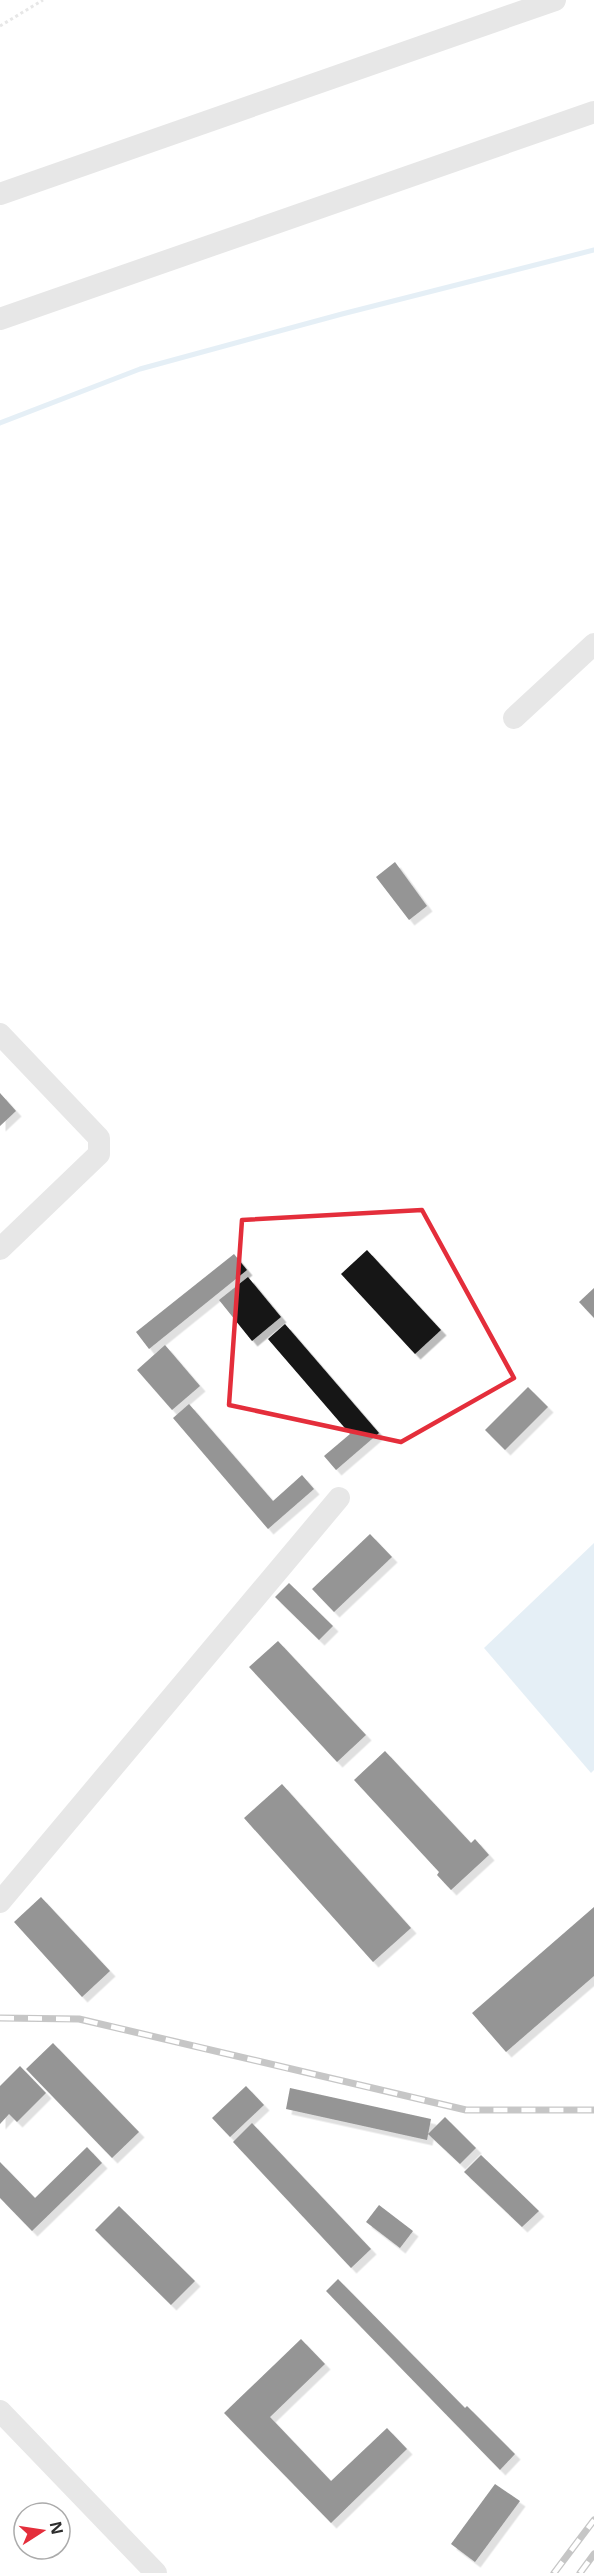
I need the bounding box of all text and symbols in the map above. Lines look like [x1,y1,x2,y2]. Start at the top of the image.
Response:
north arrow [12,2501,72,2561]
text: N [45,2519,69,2537]

